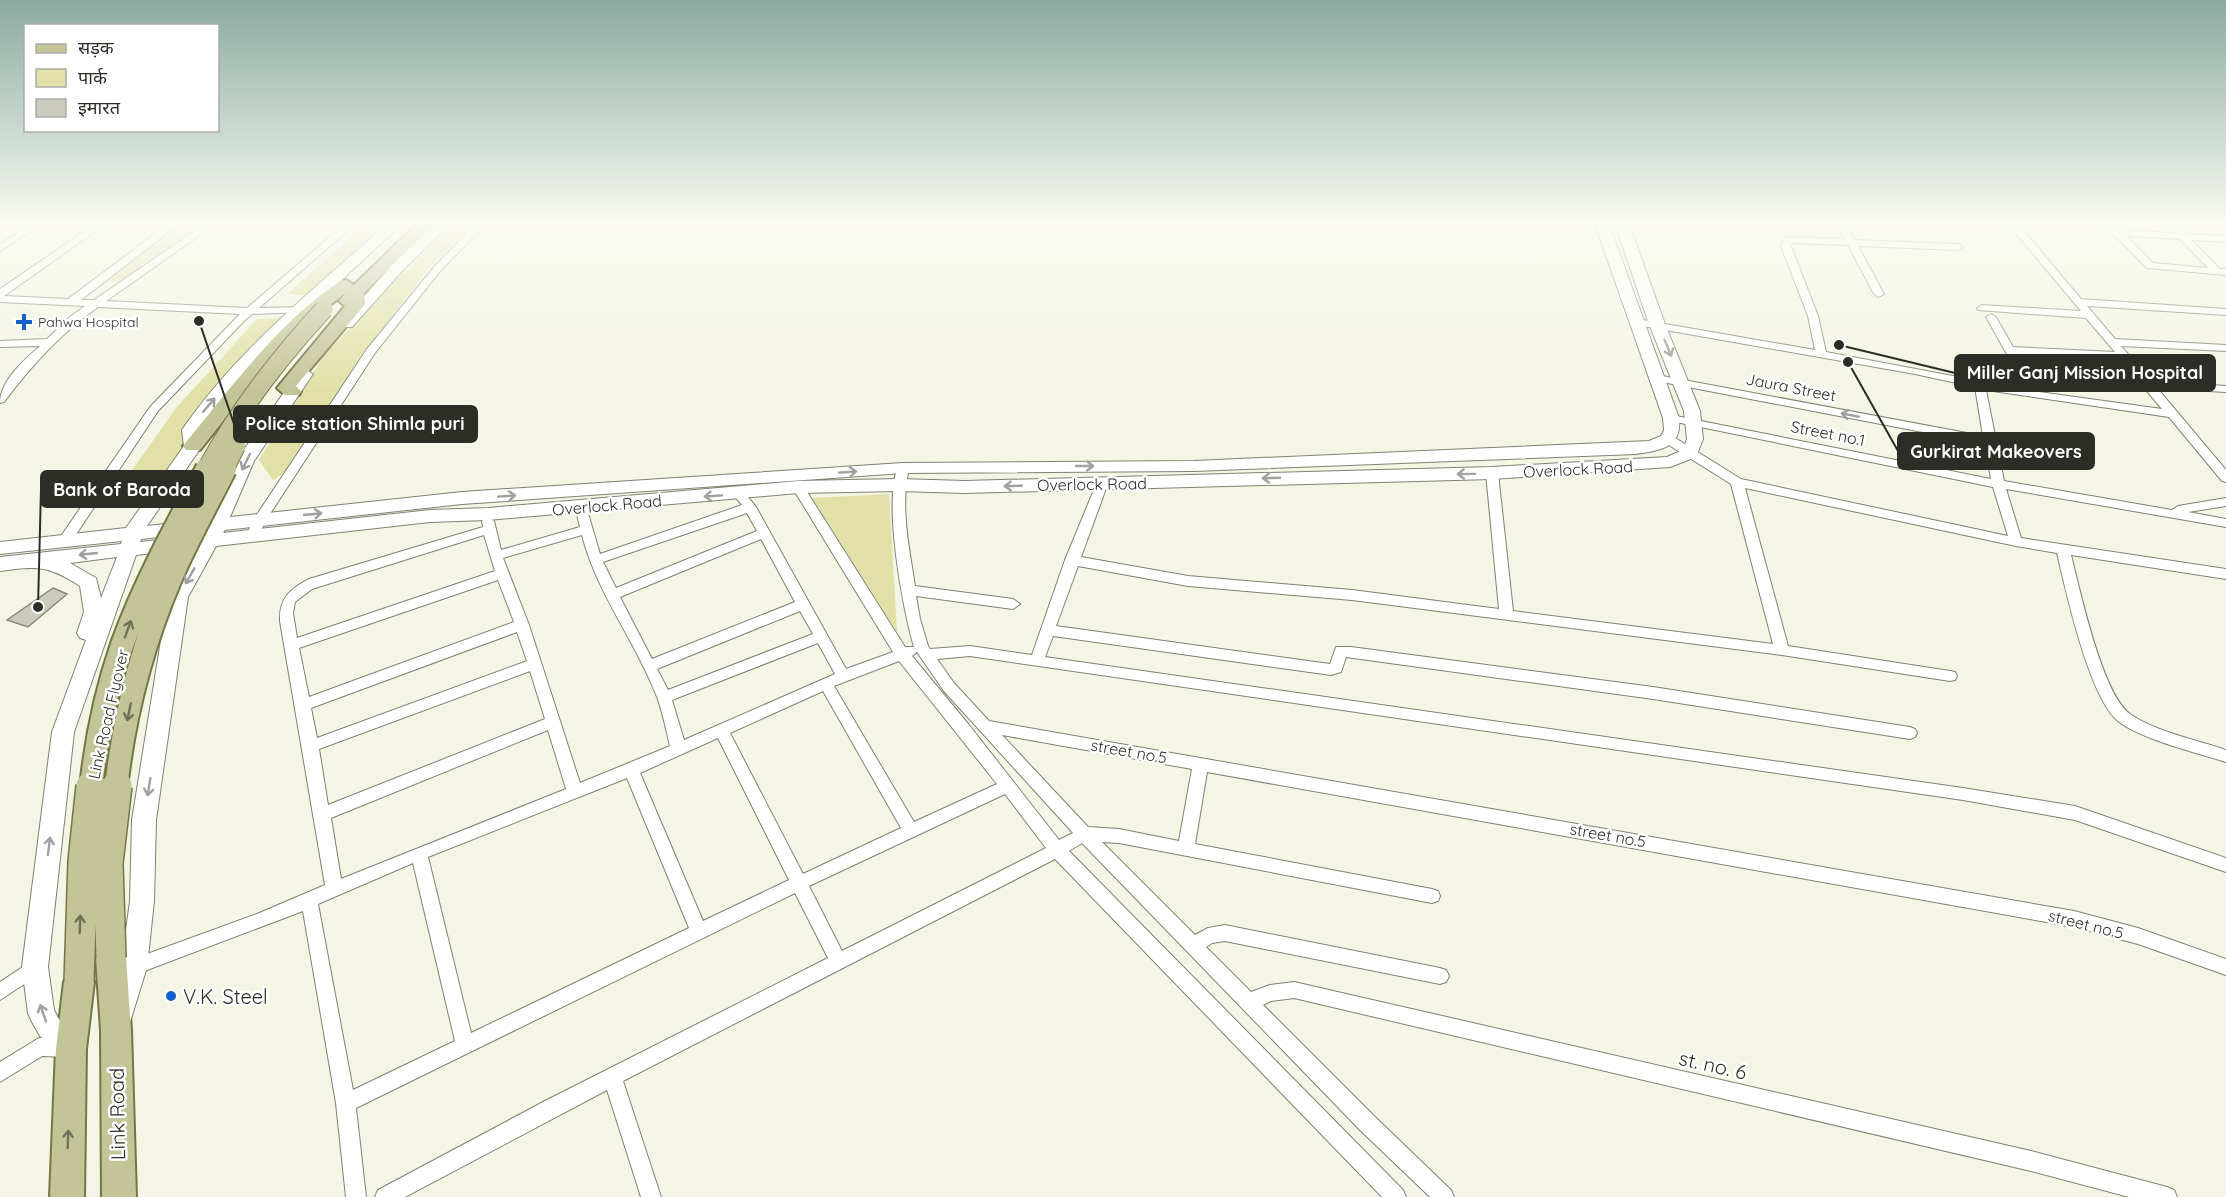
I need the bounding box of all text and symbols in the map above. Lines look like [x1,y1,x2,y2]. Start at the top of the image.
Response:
legend [24,24,219,132]
text: सड़क [78,36,115,59]
text: पार्क [78,66,108,89]
text: इमारत [78,96,121,119]
marker: Pahwa Hospital [15,313,33,331]
place label: Pahwa Hospital [38,313,139,331]
one-way arrow [1662,339,1674,357]
callout: Miller Ganj Mission Hospital [1955,355,2215,391]
text: Miller Ganj Mission Hospital [1967,361,2203,384]
street label: Jaura Street [1744,368,1838,406]
one-way arrow [202,398,216,413]
callout: Police station Shimla puri [234,406,477,442]
one-way arrow [1840,409,1860,420]
text: Police station Shimla puri [245,412,465,435]
street label: Street no.1 [1789,416,1867,450]
callout: Gurkirat Makeovers [1898,433,2094,469]
text: Gurkirat Makeovers [1910,440,2082,463]
one-way arrow [240,453,251,471]
street label: Overlock Road [1523,456,1633,482]
one-way arrow [1075,460,1095,472]
one-way arrow [838,466,858,477]
one-way arrow [1456,468,1476,480]
callout: Bank of Baroda [41,471,203,507]
one-way arrow [1261,472,1281,484]
street label: Overlock Road [1037,473,1147,495]
text: Bank of Baroda [53,478,191,501]
one-way arrow [1003,480,1023,491]
one-way arrow [497,490,517,501]
street label: Overlock Road [551,490,663,520]
one-way arrow [704,491,724,502]
one-way arrow [303,508,322,519]
one-way arrow [79,549,99,560]
one-way arrow [184,567,196,584]
one-way arrow [124,620,135,639]
street label: Link Road Flyover [83,647,133,781]
one-way arrow [123,701,134,721]
street label: street no.5 [1089,734,1169,768]
one-way arrow [143,776,154,796]
street label: street no.5 [1568,818,1648,852]
one-way arrow [44,837,55,857]
street label: street no.5 [2046,905,2126,943]
one-way arrow [74,914,86,934]
place label: V.K. Steel [183,984,268,1009]
marker: V.K. Steel [164,989,178,1003]
one-way arrow [37,1004,48,1022]
street label: st. no. 6 [1677,1045,1750,1085]
street label: Link Road [104,1068,130,1160]
one-way arrow [63,1129,74,1149]

